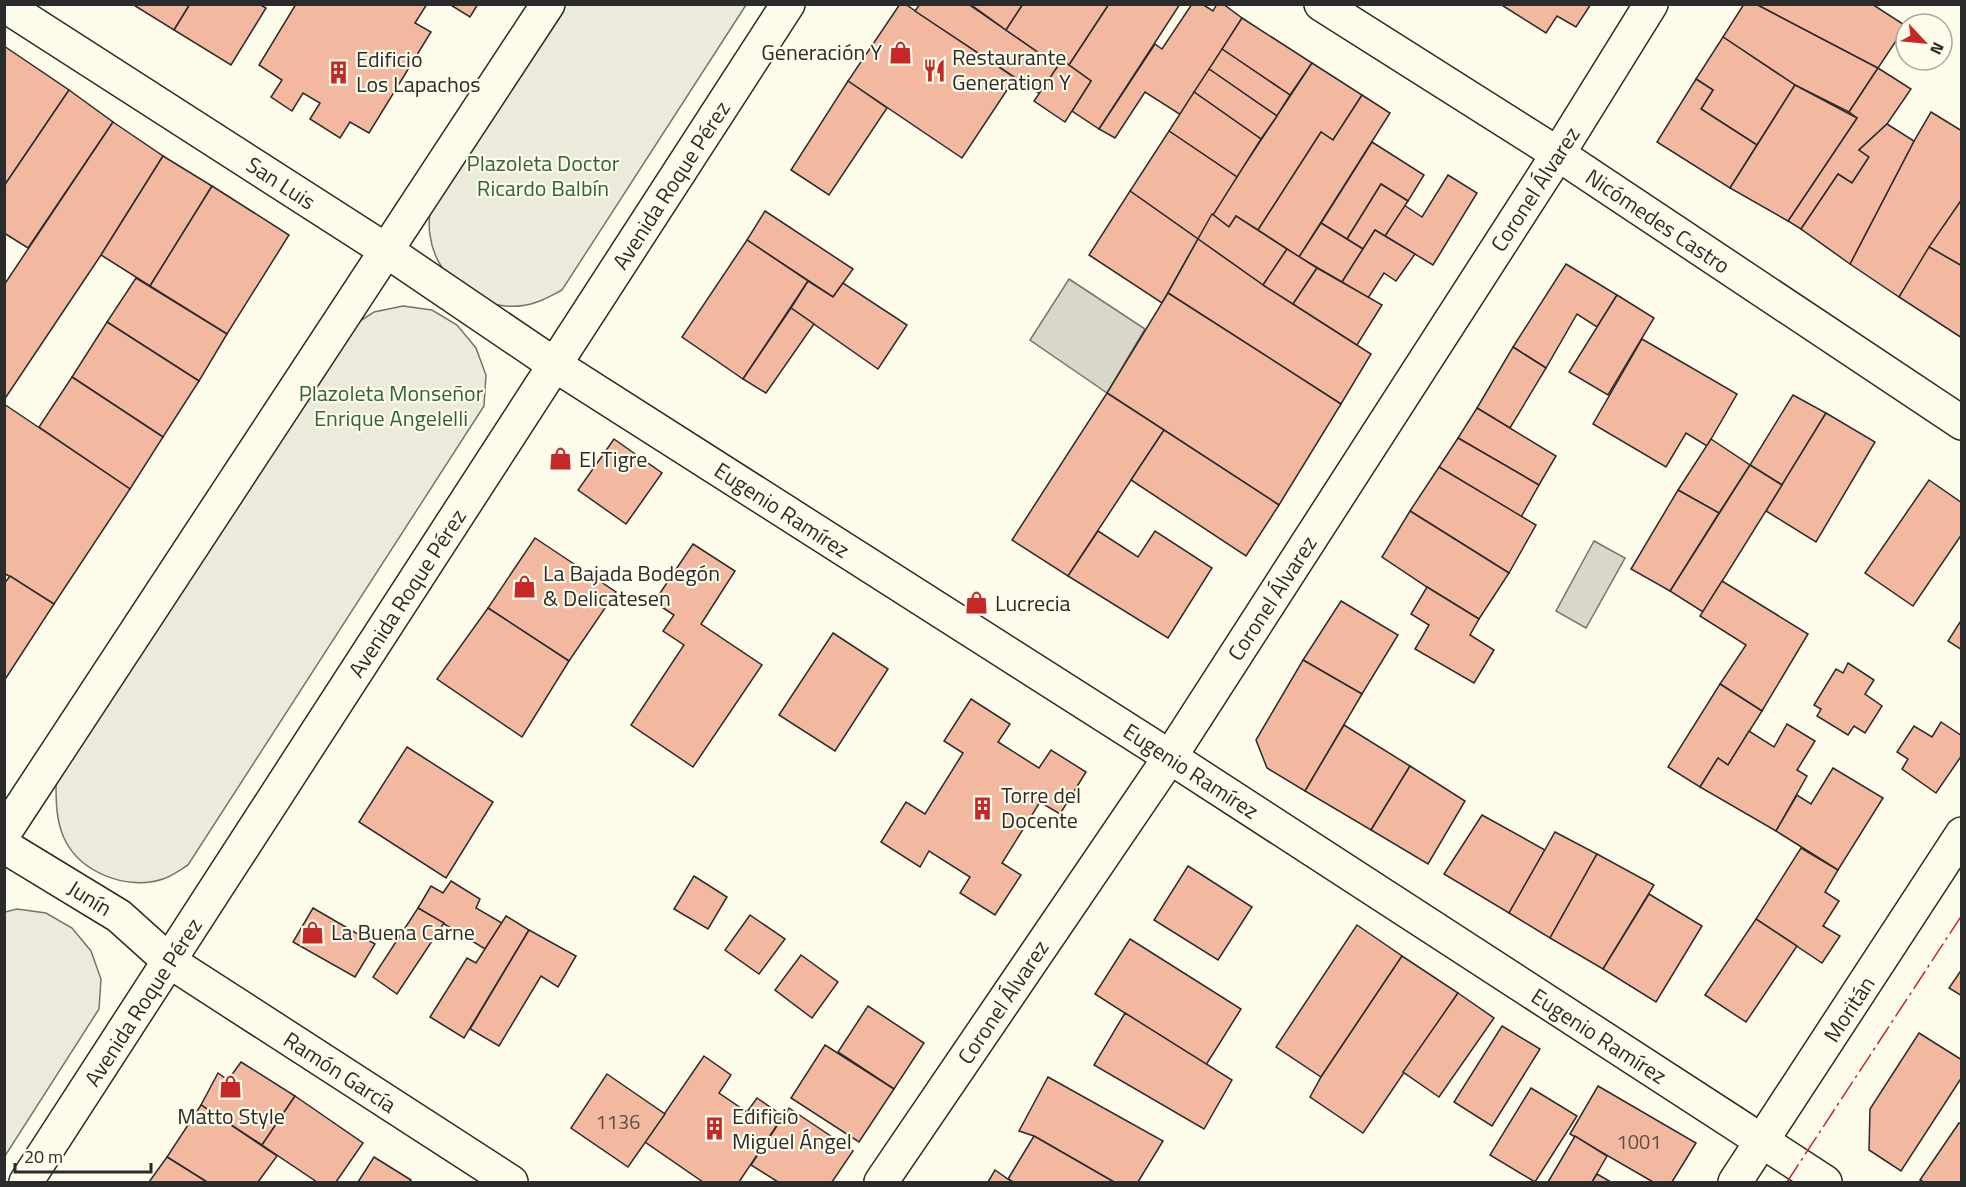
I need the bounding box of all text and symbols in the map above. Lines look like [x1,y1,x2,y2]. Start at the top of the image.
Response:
north arrow [1894,12,1954,72]
place label: Generación Y [761,35,882,69]
text: N [1924,38,1951,59]
shop icon: Generación Y [887,39,913,65]
place label: Restaurante Generation Y [952,40,1071,99]
place label: Edificio Los Lapachos [356,42,481,101]
restaurant icon: Restaurante Generation Y [921,57,947,83]
building icon: Edificio Los Lapachos [325,59,351,85]
street label: Avenida Roque Pérez [604,94,738,276]
street label: Coronel Álvarez [1482,120,1588,258]
park label: Plazoleta Doctor Ricardo Balbín [467,146,620,205]
street label: San Luis [240,148,322,218]
street label: Nicómedes Castro [1579,160,1737,282]
park label: Plazoleta Monseñor Enrique Angelelli [299,376,484,435]
place label: El Tigre [579,442,647,476]
shop icon: El Tigre [548,446,574,472]
street label: Eugenio Ramírez [708,453,856,567]
street label: Avenida Roque Pérez [340,502,474,684]
street label: Coronel Álvarez [1219,529,1325,667]
place label: La Bajada Bodegón & Delicatesen [543,556,720,615]
shop icon: La Bajada Bodegón & Delicatesen [512,573,538,599]
place label: Lucrecia [995,586,1071,620]
shop icon: Lucrecia [964,590,990,616]
street label: Eugenio Ramírez [1117,714,1265,828]
place label: Torre del Docente [1001,778,1081,837]
building icon: Torre del Docente [970,795,996,821]
street label: Junín [61,871,119,925]
street label: Avenida Roque Pérez [76,911,210,1093]
place label: La Buena Carne [331,915,475,949]
shop icon: La Buena Carne [300,919,326,945]
street label: Coronel Álvarez [949,933,1057,1071]
street label: Moritán [1815,969,1883,1049]
street label: Eugenio Ramírez [1525,979,1673,1093]
street label: Ramón García [277,1023,403,1121]
shop icon: Matto Style [218,1074,244,1100]
place label: Matto Style [177,1099,285,1133]
place label: Edificio Miguel Ángel [732,1099,852,1158]
house number: 1136 [596,1106,640,1137]
building icon: Edificio Miguel Ángel [701,1116,727,1142]
house number: 1001 [1617,1126,1661,1157]
scale bar [15,1136,152,1174]
text: 20 m [24,1143,63,1170]

